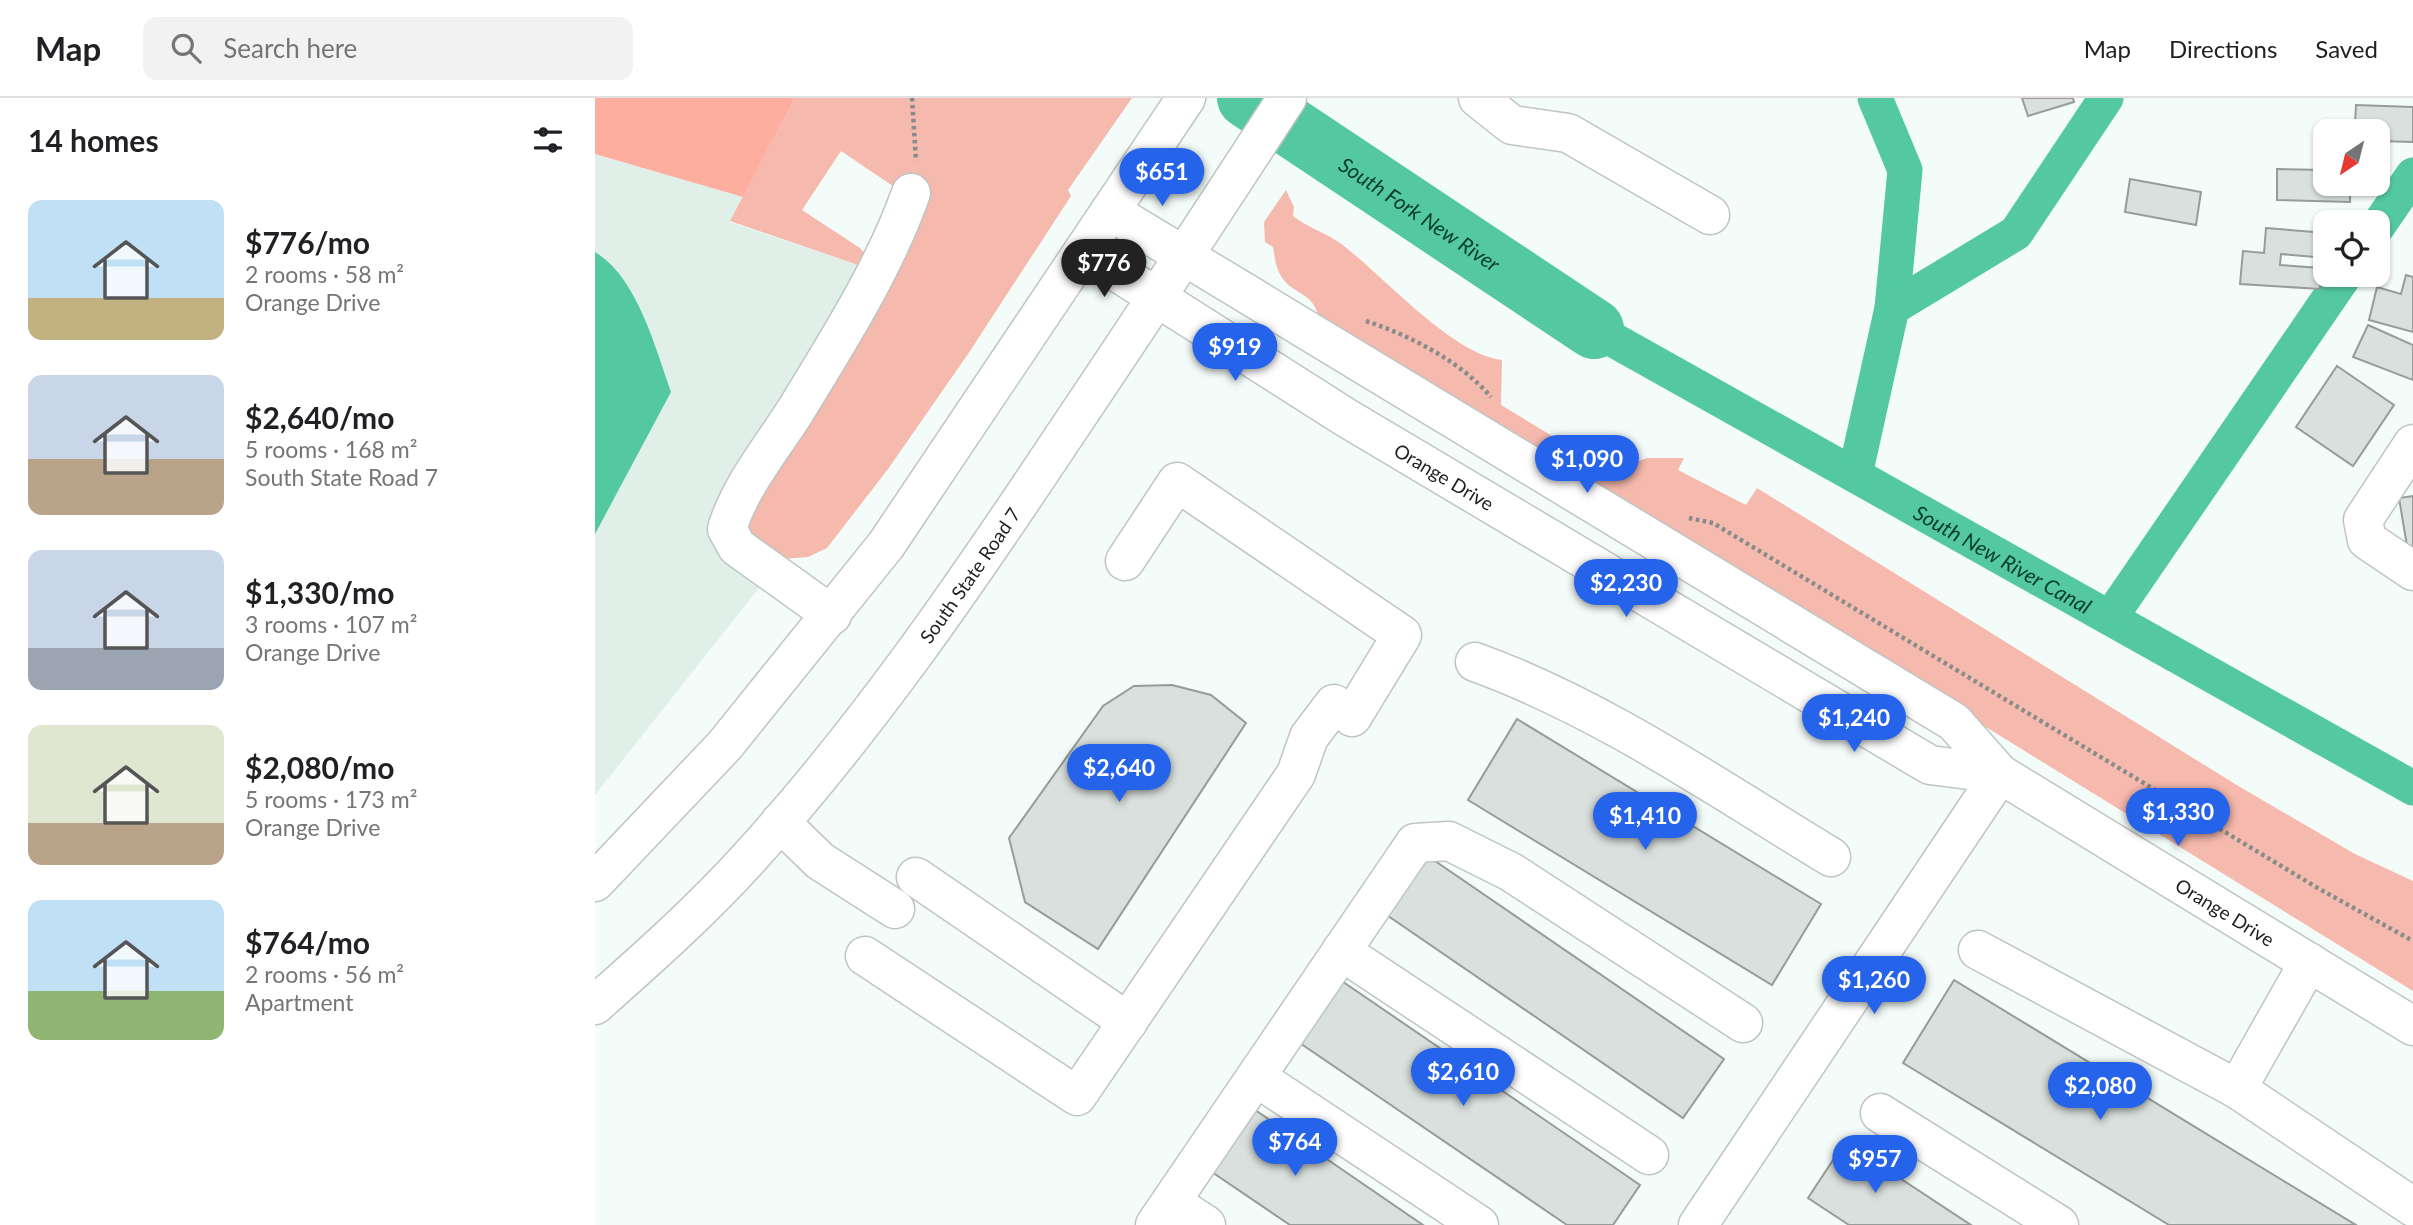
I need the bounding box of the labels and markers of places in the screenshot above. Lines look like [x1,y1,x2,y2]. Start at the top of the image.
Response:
pin: $651 [1121,148,1203,208]
pin: $776 [1063,240,1145,299]
pin: $919 [1194,324,1276,383]
pin: $1,090 [1530,436,1644,495]
pin: $2,230 [1569,560,1683,619]
pin: $1,240 [1797,694,1911,754]
pin: $2,640 [1062,744,1176,804]
pin: $1,330 [2121,788,2235,848]
pin: $1,410 [1588,792,1702,852]
pin: $1,260 [1817,956,1931,1016]
pin: $2,610 [1406,1048,1520,1108]
pin: $2,080 [2043,1062,2157,1122]
pin: $764 [1254,1118,1336,1178]
pin: $957 [1834,1136,1916,1195]

